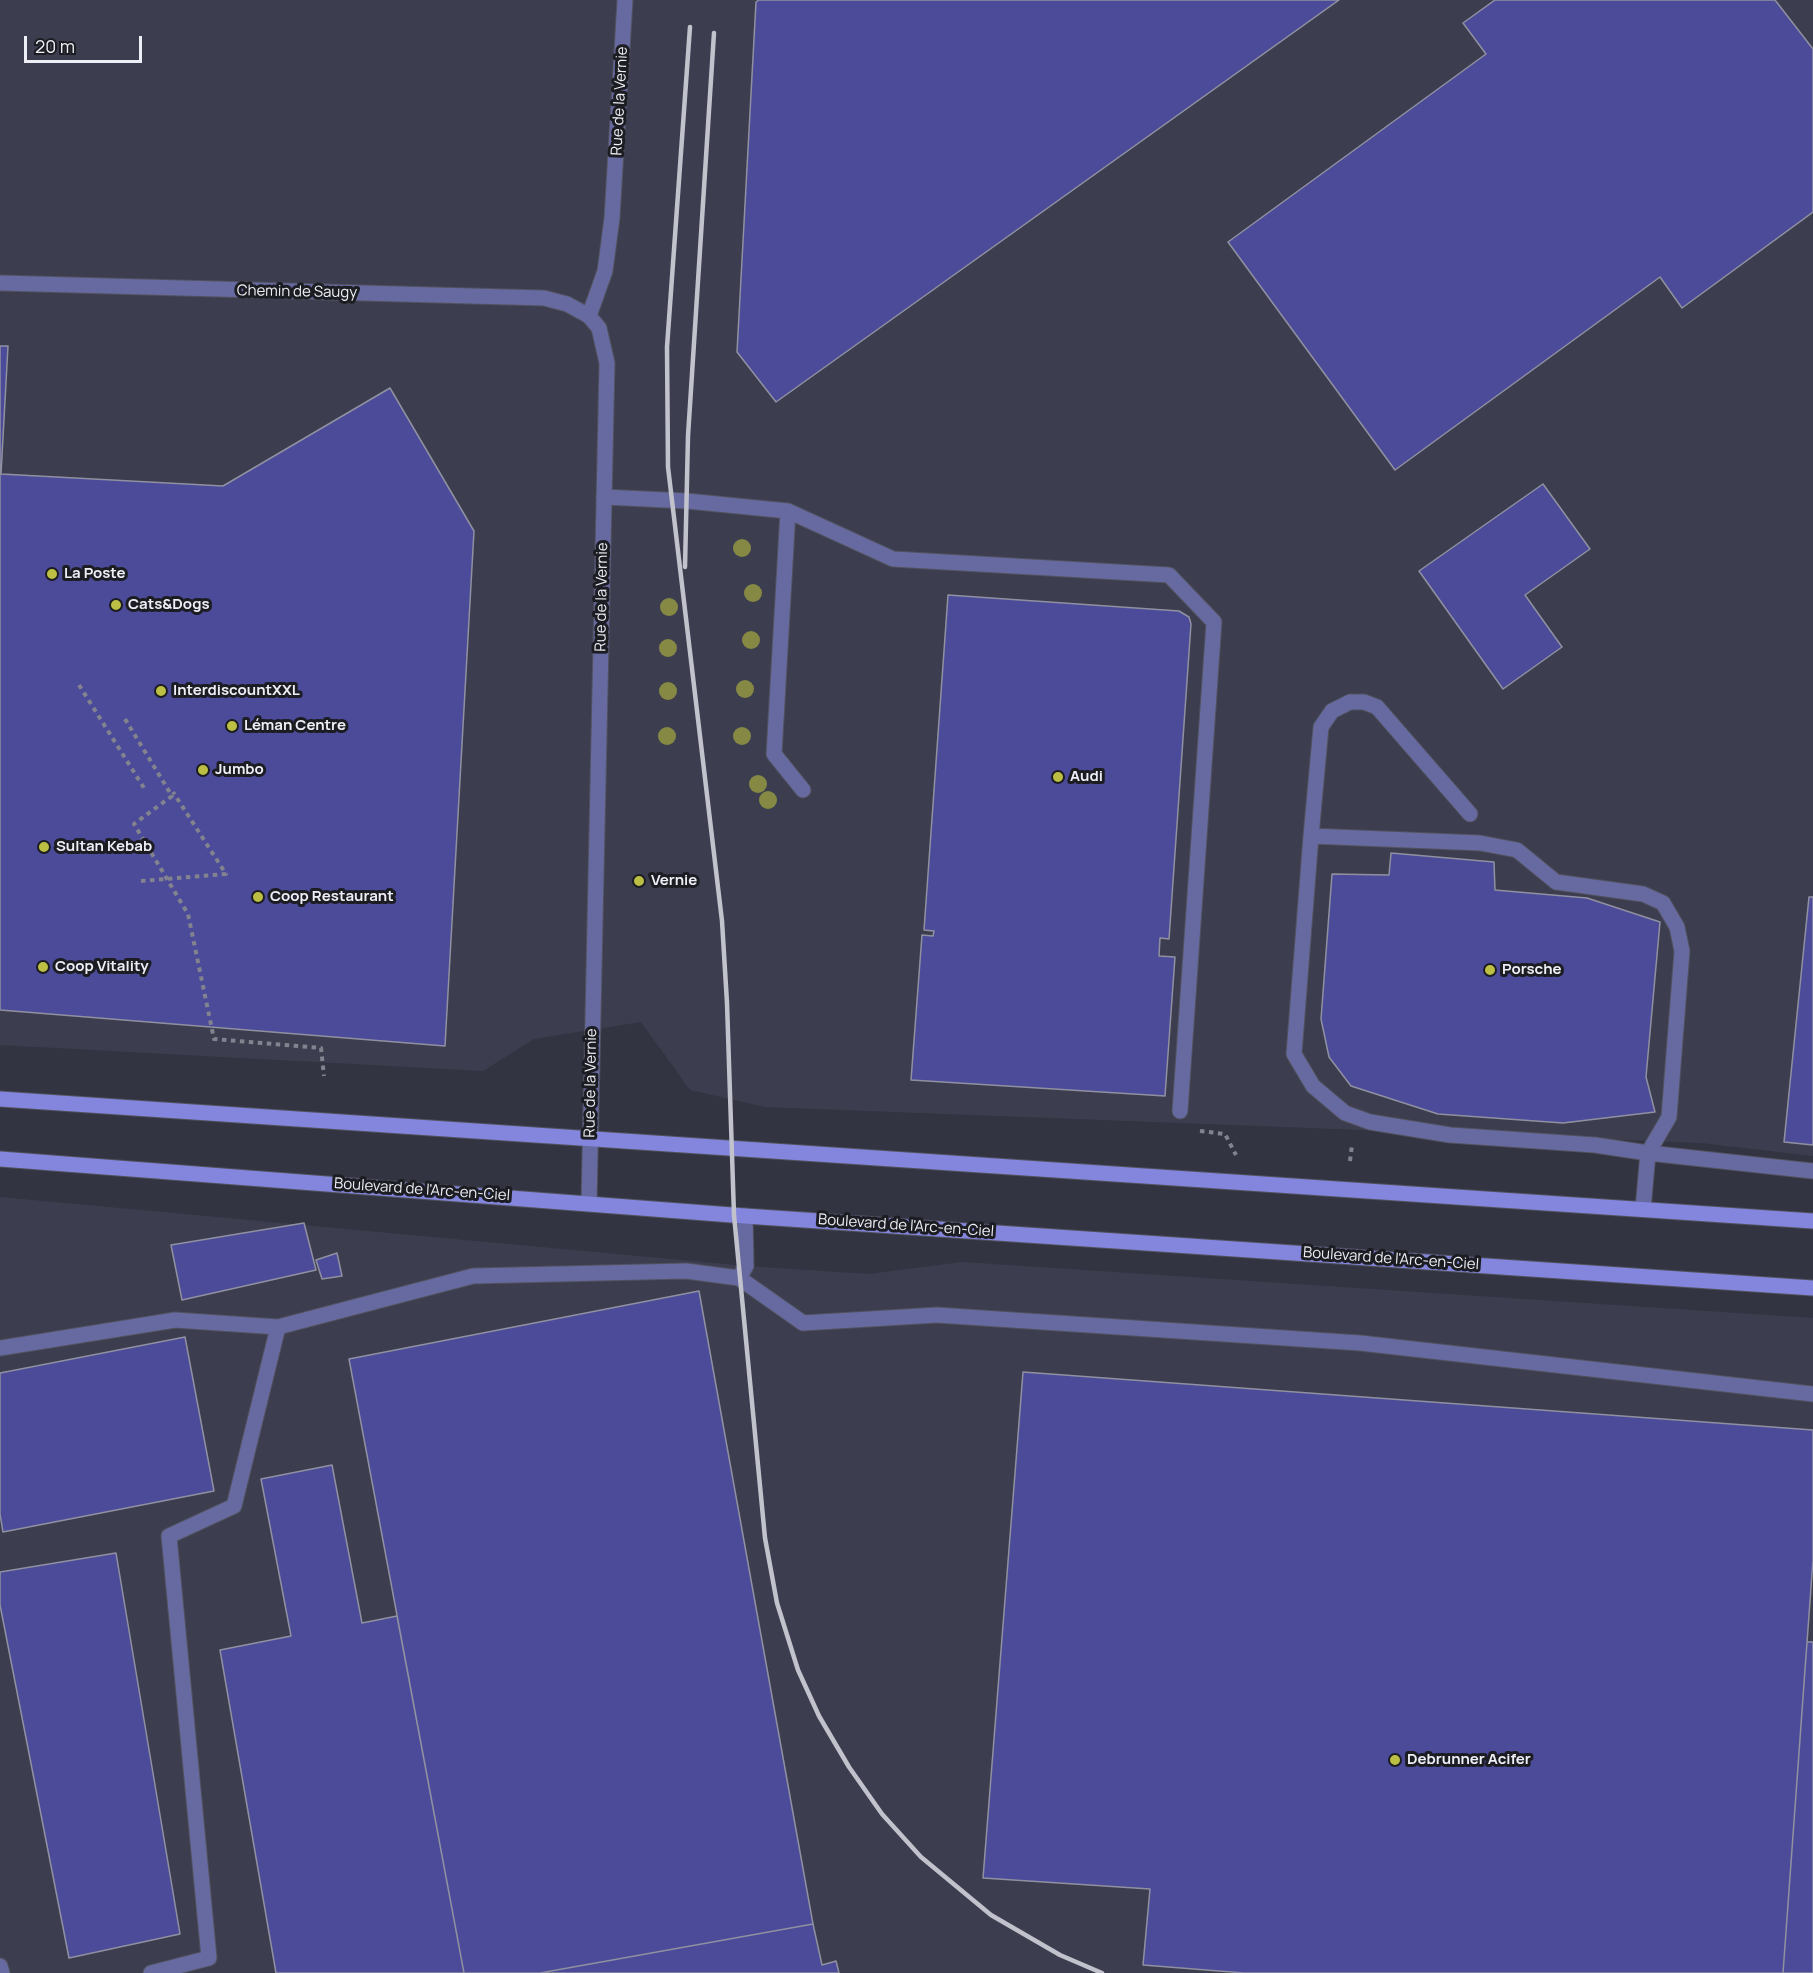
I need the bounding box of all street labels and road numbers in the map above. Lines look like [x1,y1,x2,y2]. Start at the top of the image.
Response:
street label: Rue de la Vernie [608,46,632,156]
street label: Chemin de Saugy [237,282,357,302]
street label: Rue de la Vernie [592,542,612,652]
street label: Rue de la Vernie [581,1028,601,1138]
street label: Boulevard de l'Arc-en-Ciel [333,1175,511,1205]
street label: Boulevard de l'Arc-en-Ciel [817,1211,995,1241]
street label: Boulevard de l'Arc-en-Ciel [1302,1244,1480,1274]

